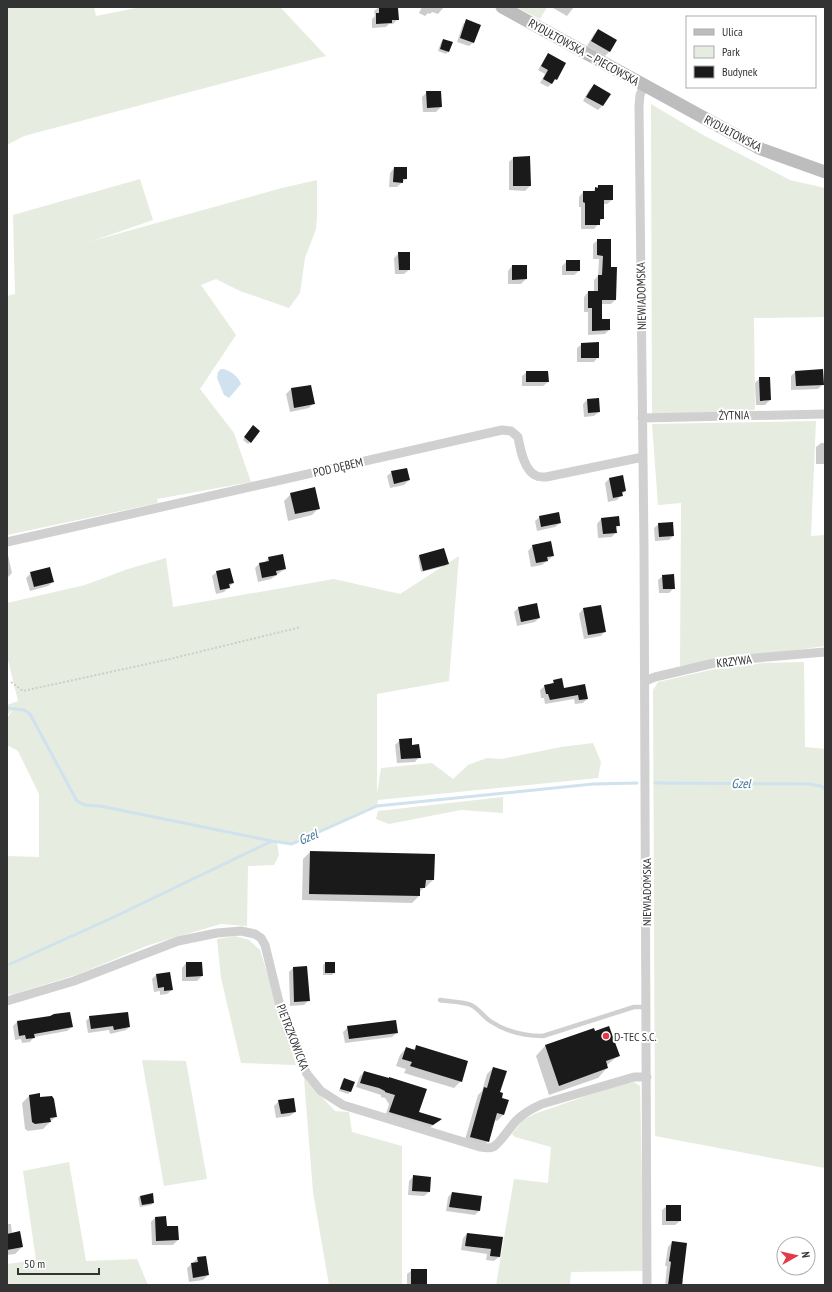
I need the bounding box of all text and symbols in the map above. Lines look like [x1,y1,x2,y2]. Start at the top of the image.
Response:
street label: RYDUŁTOWSKA — PIECOWSKA [526,15,642,89]
legend [686,16,816,88]
text: Ulica [722,24,743,39]
text: Park [722,44,740,59]
text: Budynek [722,64,758,79]
street label: RYDUŁTOWSKA [702,112,765,155]
street label: NIEWIADOMSKA [633,262,649,330]
street label: ŻYTNIA [719,407,750,423]
street label: POD DĘBEM [312,454,364,480]
street label: KRZYWA [716,651,753,671]
water label: Gzel [731,775,753,792]
water label: Gzel [296,825,322,849]
street label: NIEWIADOMSKA [639,858,654,926]
street label: PIETRZKOWICKA [274,1002,313,1072]
place label: D-TEC S.C. [614,1029,657,1044]
marker: D-TEC S.C. [601,1031,611,1041]
north arrow [776,1236,816,1276]
scale bar [18,1250,99,1276]
text: N [799,1251,813,1259]
text: 50 m [24,1256,45,1271]

